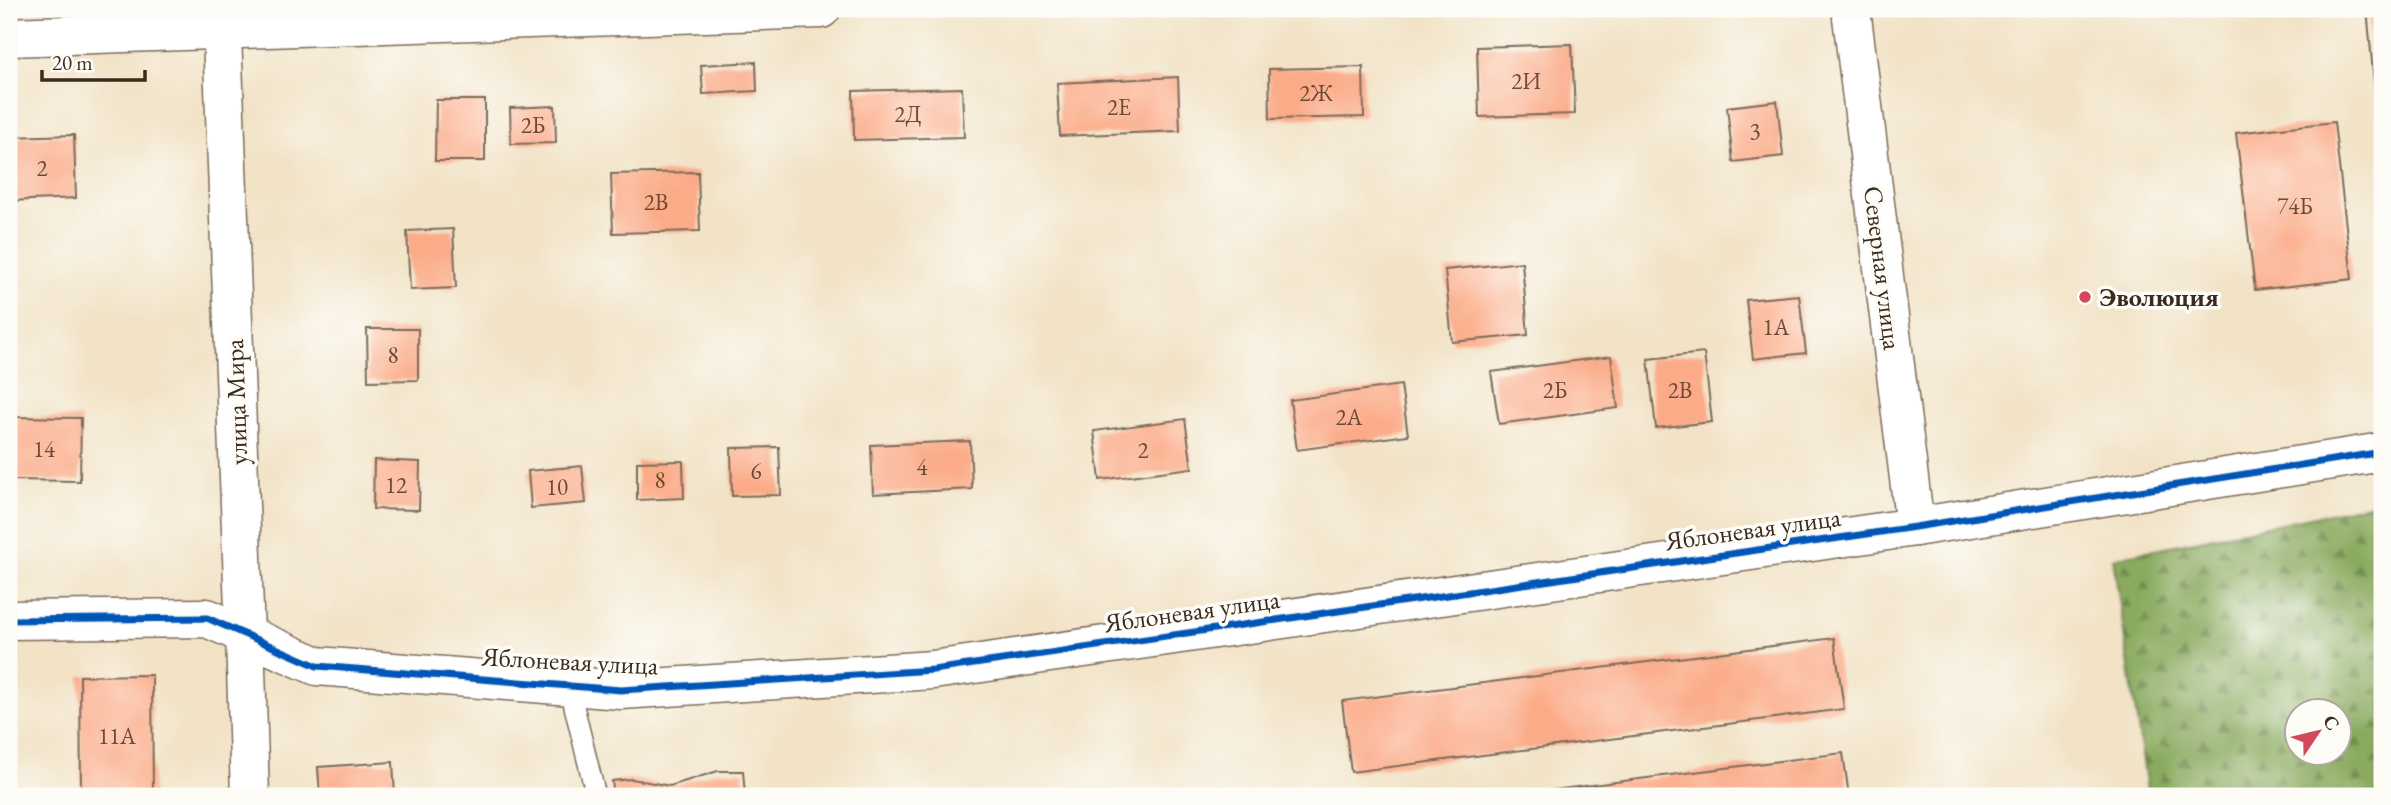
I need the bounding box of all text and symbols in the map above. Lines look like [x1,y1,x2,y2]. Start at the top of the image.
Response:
scale bar [42,38,145,82]
text: 20 m [52,49,93,76]
house number: 2И [1511,66,1541,96]
house number: 2Ж [1299,78,1333,108]
house number: 2Е [1107,92,1131,122]
house number: 2Д [894,99,922,129]
house number: 2Б [521,110,545,140]
house number: 3 [1749,116,1761,146]
house number: 2 [36,153,48,183]
street label: Северная улица [1856,184,1910,352]
house number: 2В [644,187,668,217]
house number: 74Б [2277,191,2313,221]
place label: Эволюция [2099,280,2219,314]
marker: Эволюция [2077,289,2093,305]
house number: 1А [1763,312,1791,342]
street label: улица Мира [217,338,255,466]
house number: 8 [387,340,399,370]
house number: 2Б [1543,375,1567,405]
house number: 2В [1668,375,1692,405]
house number: 2А [1336,402,1364,432]
house number: 14 [33,434,56,464]
house number: 2 [1137,435,1149,465]
house number: 4 [916,452,928,482]
house number: 6 [750,456,762,486]
house number: 8 [654,465,666,495]
house number: 12 [385,470,407,500]
house number: 10 [546,472,568,502]
street label: Яблоневая улица [1662,500,1843,558]
street label: Яблоневая улица [1101,582,1282,640]
street label: Яблоневая улица [480,639,660,683]
north arrow [2282,696,2352,766]
text: С [2317,710,2346,735]
house number: 11А [98,721,137,751]

